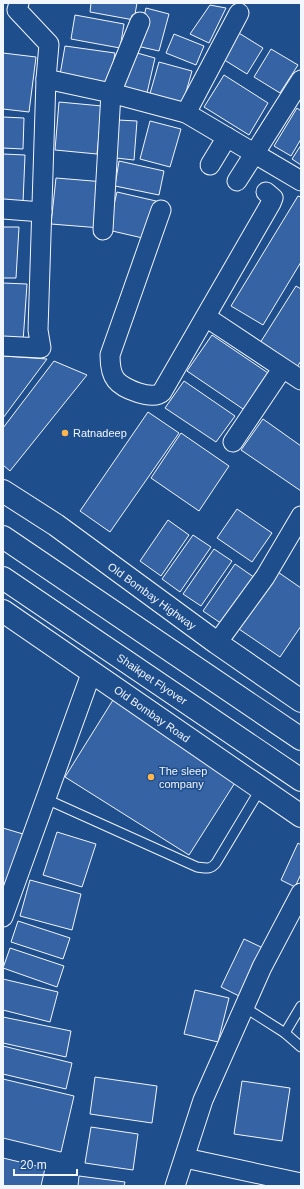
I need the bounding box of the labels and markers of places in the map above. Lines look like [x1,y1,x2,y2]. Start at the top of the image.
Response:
place label: Ratnadeep [73,427,127,439]
marker: Ratnadeep [60,428,70,438]
place label: The sleep company [159,765,207,790]
marker: The sleep company [146,772,156,782]

